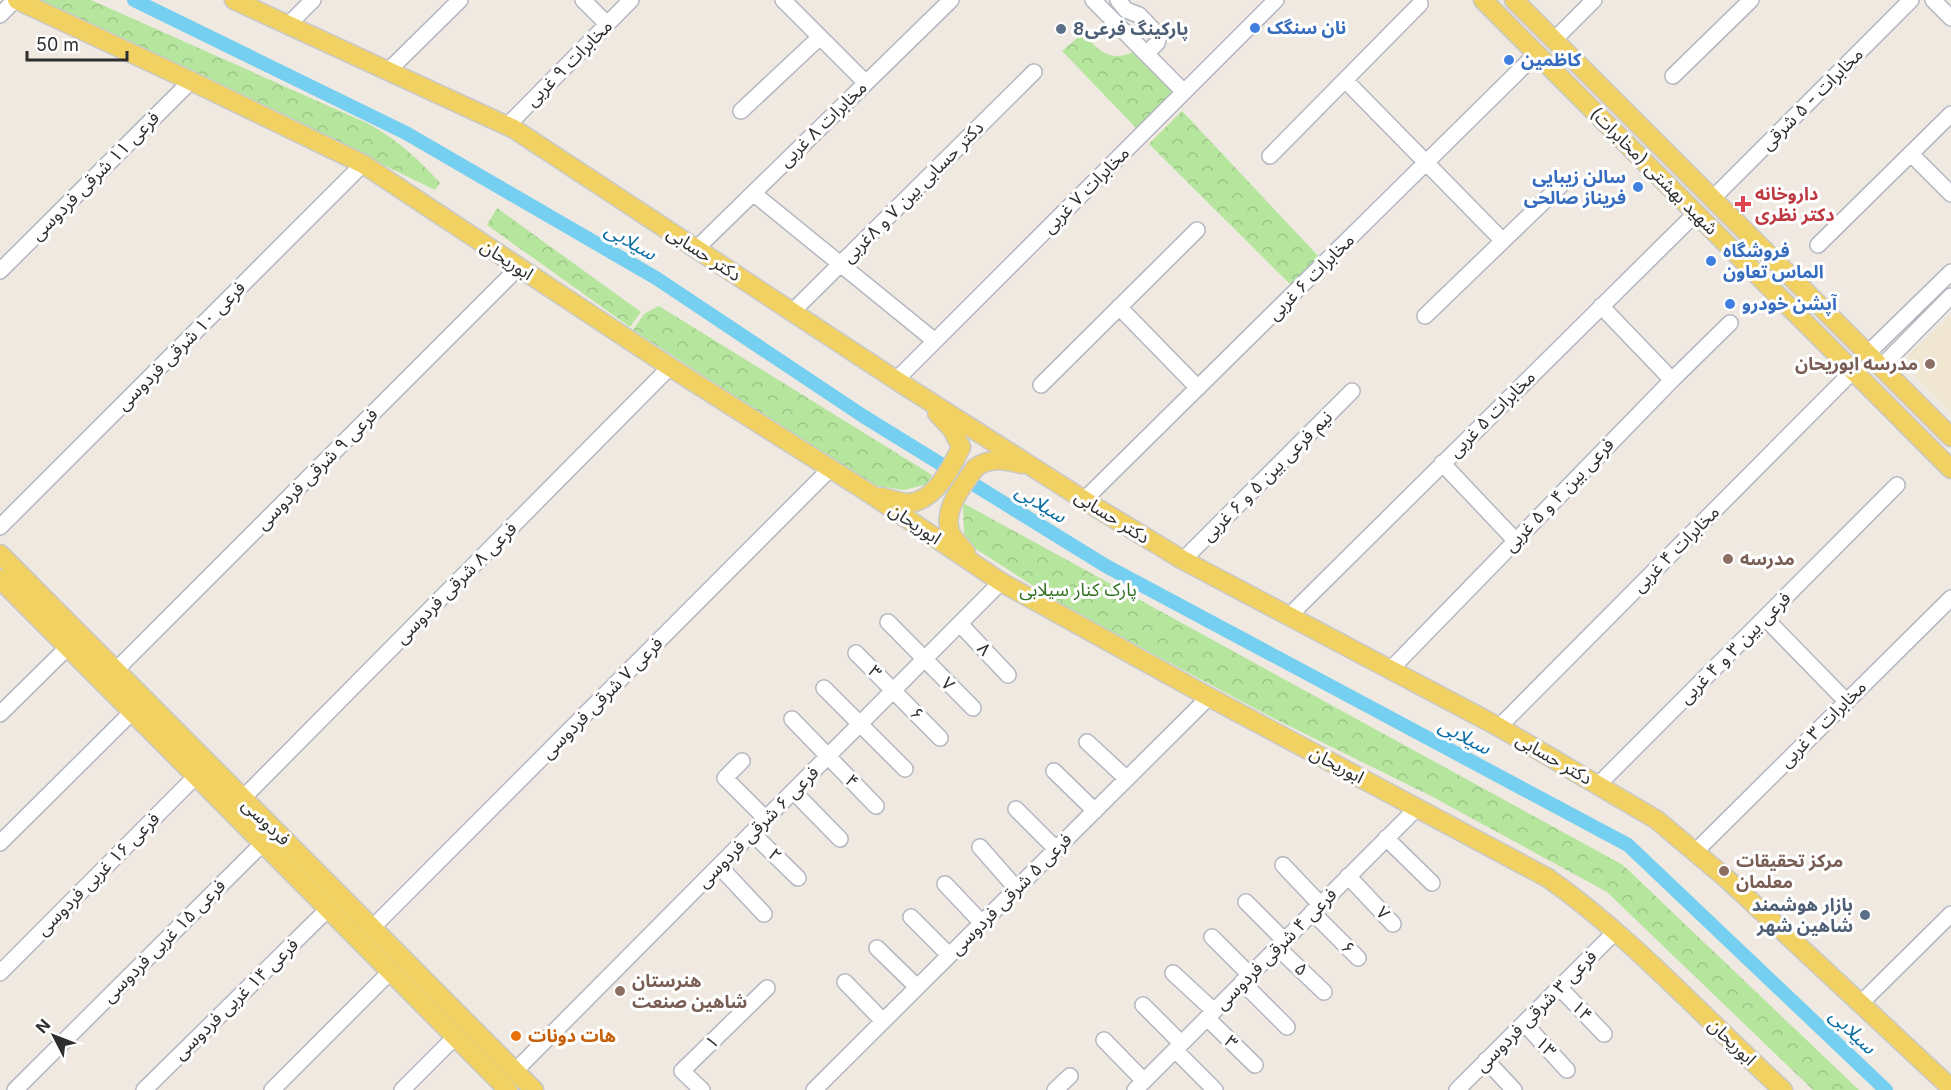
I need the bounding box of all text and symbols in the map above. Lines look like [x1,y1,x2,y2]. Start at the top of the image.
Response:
street label: مخابرات ۹ غربی [521,15,617,111]
place label: نان سنگک [1267,17,1346,38]
place label: پارکینگ فرعی8 [1073,18,1189,41]
marker: نان سنگک [1248,21,1262,35]
marker: پارکینگ فرعی8 [1054,22,1068,36]
scale bar [27,24,128,62]
text: 50 m [36,34,79,55]
street label: مخابرات - ۵ شرقی [1756,43,1868,155]
place label: کاظمین [1521,49,1582,70]
marker: کاظمین [1502,53,1516,67]
street label: مخابرات ۸ غربی [774,76,872,172]
street label: شهید بهشتی (مخابرات) [1585,102,1723,240]
street label: فرعی ۱۱ شرقی فردوسی [26,107,164,245]
street label: دکتر حسابی بین ۷ و ۸غربی [838,117,988,267]
street label: مخابرات ۷ غربی [1038,142,1134,238]
place label: سالن زیبایی فریناز صالحی [1524,166,1626,209]
marker: سالن زیبایی فریناز صالحی [1631,180,1645,194]
place label: داروخانه دکتر نظری [1755,183,1835,226]
marker: داروخانه دکتر نظری [1736,197,1750,211]
water label: سیلابی [601,217,661,265]
street label: دکتر حسابی [663,222,745,286]
street label: مخابرات ۶ غربی [1263,229,1359,325]
street label: ابوریحان [477,235,537,285]
place label: فروشگاه الماس تعاون [1723,240,1824,282]
marker: فروشگاه الماس تعاون [1704,254,1718,268]
street label: فرعی ۱۰ شرقی فردوسی [112,277,250,415]
place label: آپشن خودرو [1742,293,1838,316]
marker: آپشن خودرو [1723,297,1737,311]
place label: مدرسه ابوریحان [1795,353,1918,375]
marker: مدرسه ابوریحان [1923,357,1937,371]
street label: مخابرات ۵ غربی [1444,366,1540,462]
street label: فرعی ۹ شرقی فردوسی [252,404,382,534]
street label: نیم فرعی بین ۵ و ۶ غربی [1197,406,1338,547]
street label: فرعی بین ۴ و ۵ غربی [1499,434,1619,556]
water label: سیلابی [1011,478,1071,528]
street label: دکتر حسابی [1070,485,1154,549]
street label: ابوریحان [885,499,945,549]
street label: مخابرات ۴ غربی [1628,501,1724,597]
street label: فرعی ۸ شرقی فردوسی [391,518,521,648]
place label: مدرسه [1740,548,1795,570]
marker: مدرسه [1721,552,1735,566]
park label: پارک کنار سیلابی [1019,579,1137,601]
street label: فرعی بین ۳ و ۴ غربی [1674,587,1796,709]
street label: فرعی ۷ شرقی فردوسی [537,633,667,763]
street label: ۸ [973,638,995,660]
street label: ۳ [864,661,886,683]
street label: ۷ [937,673,959,695]
street label: مخابرات ۳ غربی [1775,676,1871,772]
street label: ۶ [906,703,928,725]
water label: سیلابی [1435,712,1495,760]
street label: دکتر حسابی [1512,728,1596,790]
street label: ابوریحان [1306,742,1368,788]
street label: فرعی ۶ شرقی فردوسی [693,762,823,892]
street label: ۴ [841,770,863,792]
street label: فردوسی [237,794,295,850]
street label: فرعی ۱۶ غربی فردوسی [32,808,164,940]
street label: فرعی ۵ شرقی فردوسی [946,829,1076,959]
street label: ۲ [764,844,786,866]
place label: مرکز تحقیقات معلمان [1736,850,1843,892]
marker: مرکز تحقیقات معلمان [1717,864,1731,878]
street label: فرعی ۱۵ غربی فردوسی [98,875,230,1007]
street label: فرعی ۴ شرقی فردوسی [1211,884,1341,1014]
place label: بازار هوشمند شاهین شهر [1752,894,1853,937]
street label: ۷ [1372,902,1394,924]
marker: بازار هوشمند شاهین شهر [1858,908,1872,922]
street label: فرعی ۱۴ غربی فردوسی [169,934,303,1064]
street label: ۶ [1337,937,1359,959]
street label: فرعی ۳ شرقی فردوسی [1471,946,1601,1076]
street label: ۵ [1290,958,1312,980]
place label: هنرستان شاهین صنعت [632,970,747,1012]
marker: هنرستان شاهین صنعت [613,984,627,998]
street label: ۱۴ [1568,996,1597,1025]
water label: سیلابی [1825,1003,1881,1059]
north arrow [24,1006,84,1066]
street label: ابوریحان [1703,1014,1761,1070]
text: N [31,1015,54,1037]
place label: هات دونات [528,1025,616,1046]
marker: هات دونات [509,1029,523,1043]
street label: ۱ [701,1031,723,1053]
street label: ۳ [1220,1031,1242,1053]
street label: ۱۳ [1532,1032,1561,1061]

